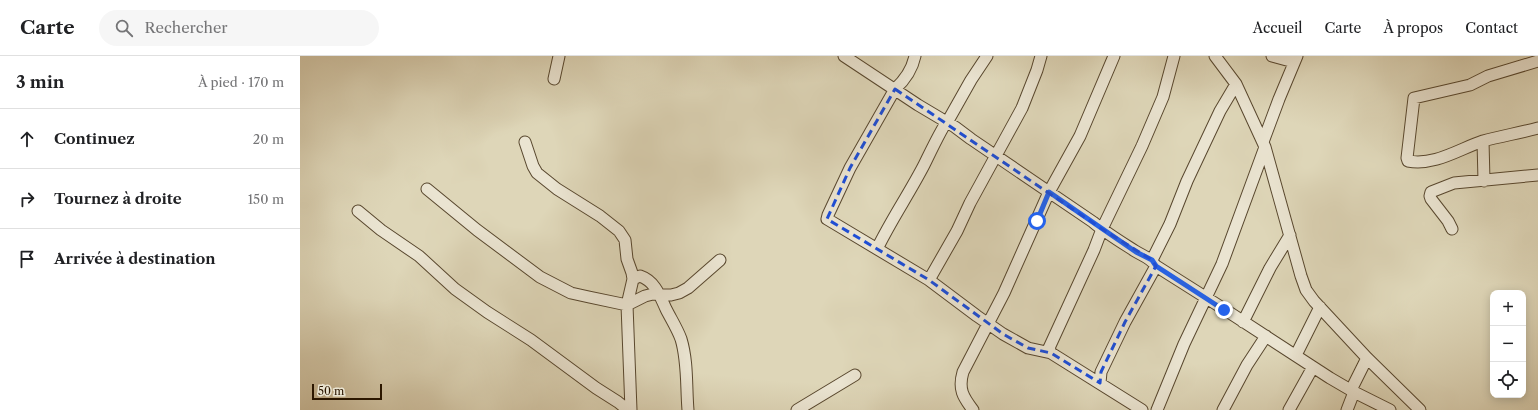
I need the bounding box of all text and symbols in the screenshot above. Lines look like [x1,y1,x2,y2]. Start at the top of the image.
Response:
search box [99,10,379,46]
text: Carte [20,16,75,39]
icon: search [113,17,135,39]
text: Rechercher [145,18,228,37]
text: Accueil [1253,19,1303,37]
text: Carte [1325,19,1361,37]
text: À propos [1383,19,1443,37]
text: Contact [1465,19,1518,37]
text: 3 min [16,72,65,92]
text: À pied · 170 m [198,74,284,90]
icon: ahead [16,128,38,150]
text: Continuez [54,129,135,148]
text: 20 m [253,131,284,147]
icon: right [16,188,38,210]
text: Tournez à droite [54,189,182,208]
text: 150 m [248,191,284,207]
route start [1028,212,1046,230]
icon: arrive [16,248,38,270]
text: Arrivée à destination [54,249,216,268]
map controls [1490,290,1526,398]
button: + [1490,290,1526,326]
route end [1215,301,1233,319]
button: − [1490,326,1526,362]
button: locate [1490,362,1526,398]
scale bar [312,382,382,401]
text: 50 m [318,384,344,398]

